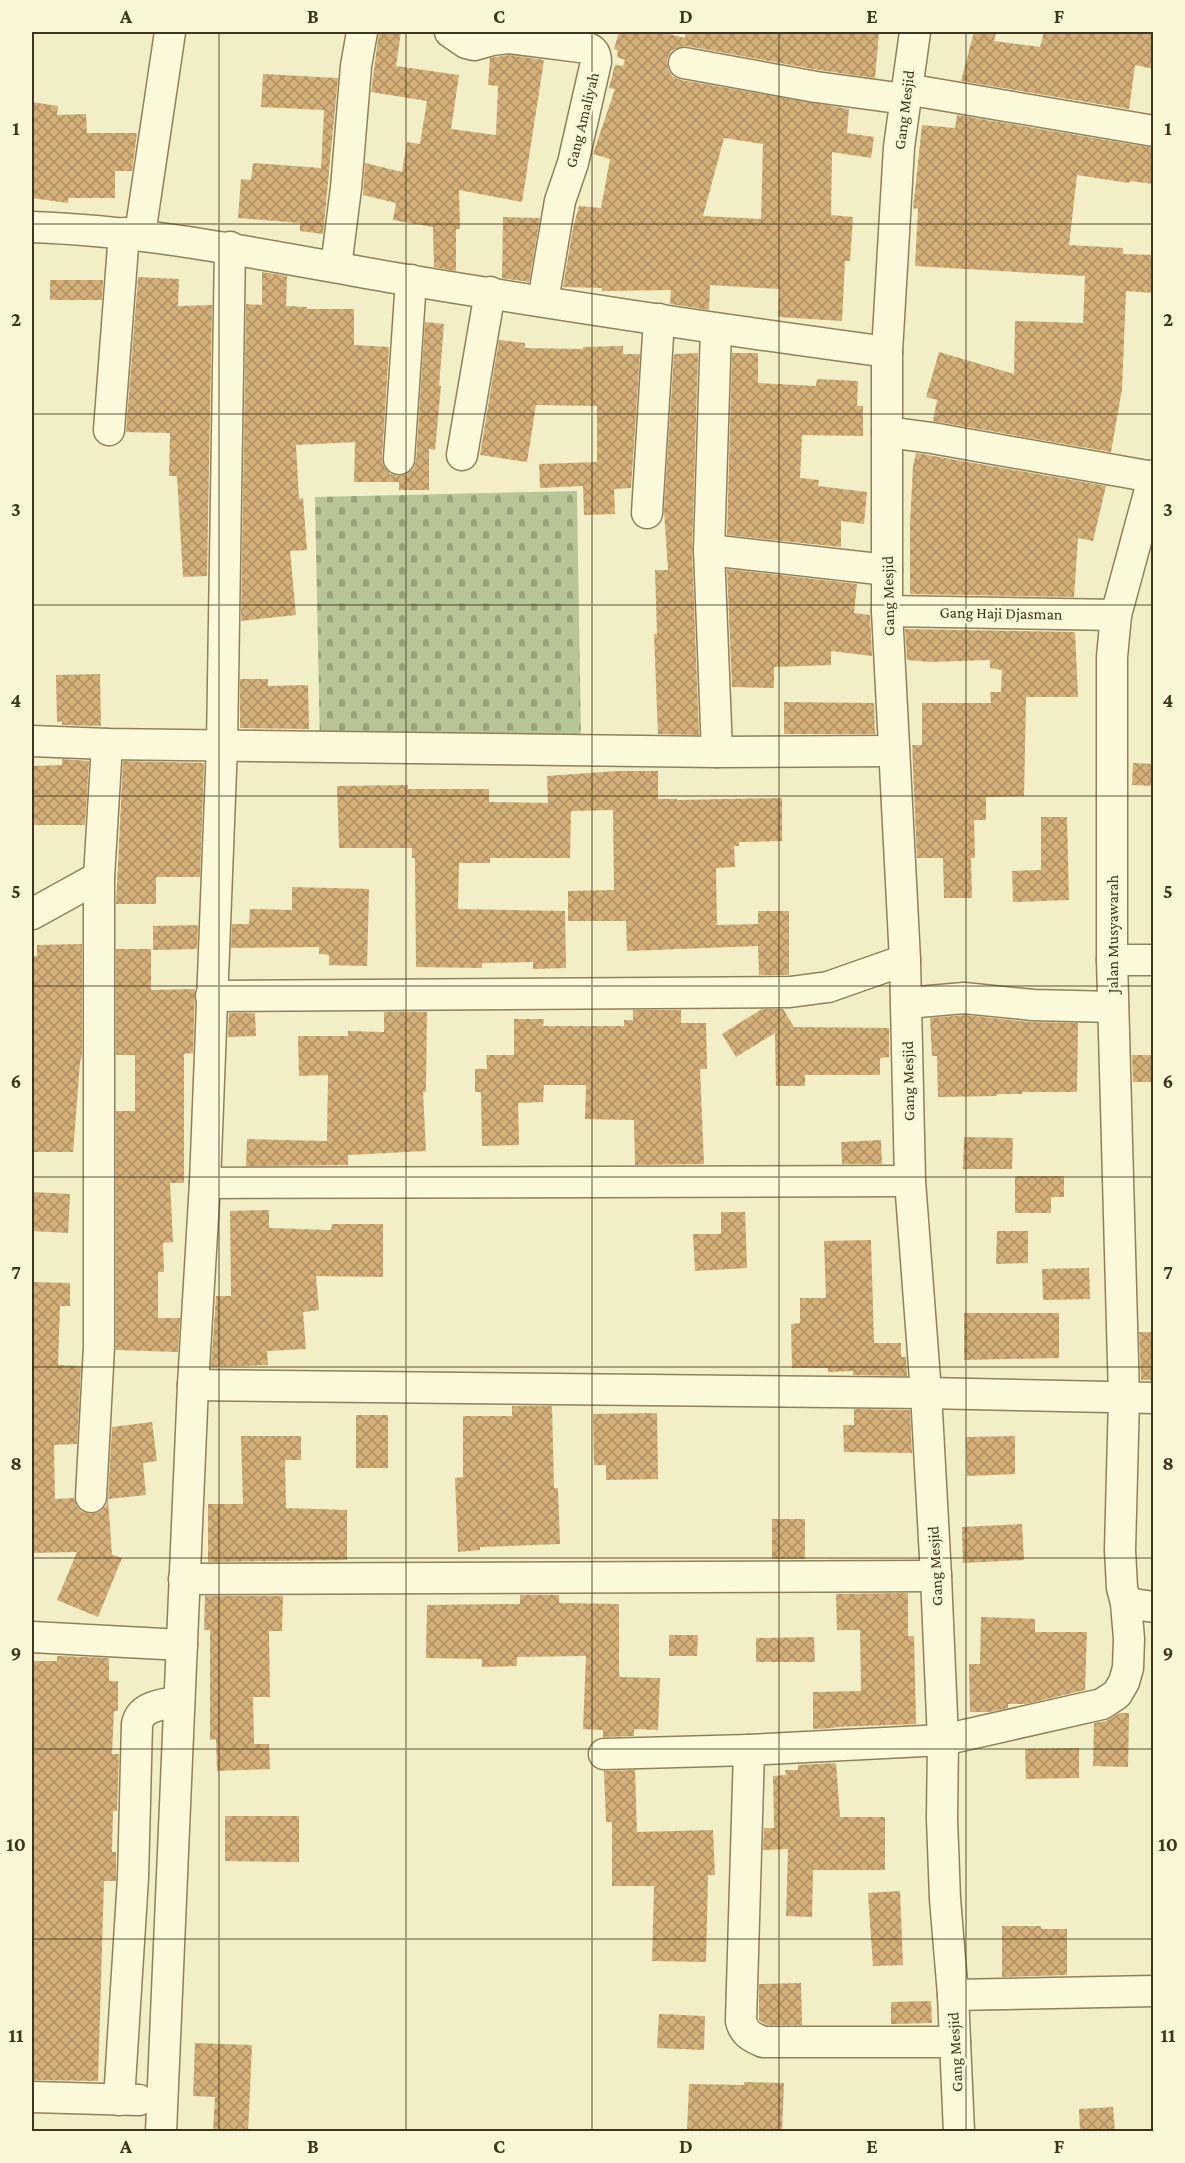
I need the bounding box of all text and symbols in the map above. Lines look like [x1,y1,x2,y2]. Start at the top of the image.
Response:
text: A [119,5,133,27]
text: B [307,5,319,27]
text: C [493,5,505,27]
text: D [679,5,693,27]
text: E [866,5,878,27]
text: F [1054,5,1065,27]
street label: Gang Mesjid [891,69,918,151]
street label: Gang Amaliyah [562,70,603,170]
text: 1 [12,117,20,139]
text: 1 [1164,117,1172,139]
text: 2 [11,308,21,330]
text: 2 [1163,308,1173,330]
text: 3 [11,498,21,520]
text: 3 [1163,498,1173,520]
street label: Gang Mesjid [879,555,898,636]
street label: Gang Haji Djasman [939,603,1063,624]
text: 4 [11,689,22,711]
text: 4 [1163,689,1174,711]
street label: Jalan Musyawarah [1104,874,1122,995]
text: 5 [11,880,21,902]
text: 5 [1163,880,1173,902]
street label: Gang Mesjid [899,1040,918,1121]
text: 6 [11,1070,21,1092]
text: 6 [1163,1070,1173,1092]
text: 7 [11,1261,21,1283]
text: 7 [1163,1261,1173,1283]
text: 8 [10,1452,22,1474]
text: 8 [1162,1452,1174,1474]
street label: Gang Mesjid [924,1525,947,1606]
text: 9 [11,1642,21,1664]
text: 9 [1163,1642,1173,1664]
text: 10 [6,1833,26,1855]
text: 10 [1158,1833,1178,1855]
street label: Gang Mesjid [944,2011,967,2092]
text: 11 [9,2024,24,2046]
text: 11 [1161,2024,1176,2046]
text: A [119,2135,133,2157]
text: B [307,2135,319,2157]
text: C [493,2135,505,2157]
text: D [679,2135,693,2157]
text: E [866,2135,878,2157]
text: F [1054,2135,1065,2157]

